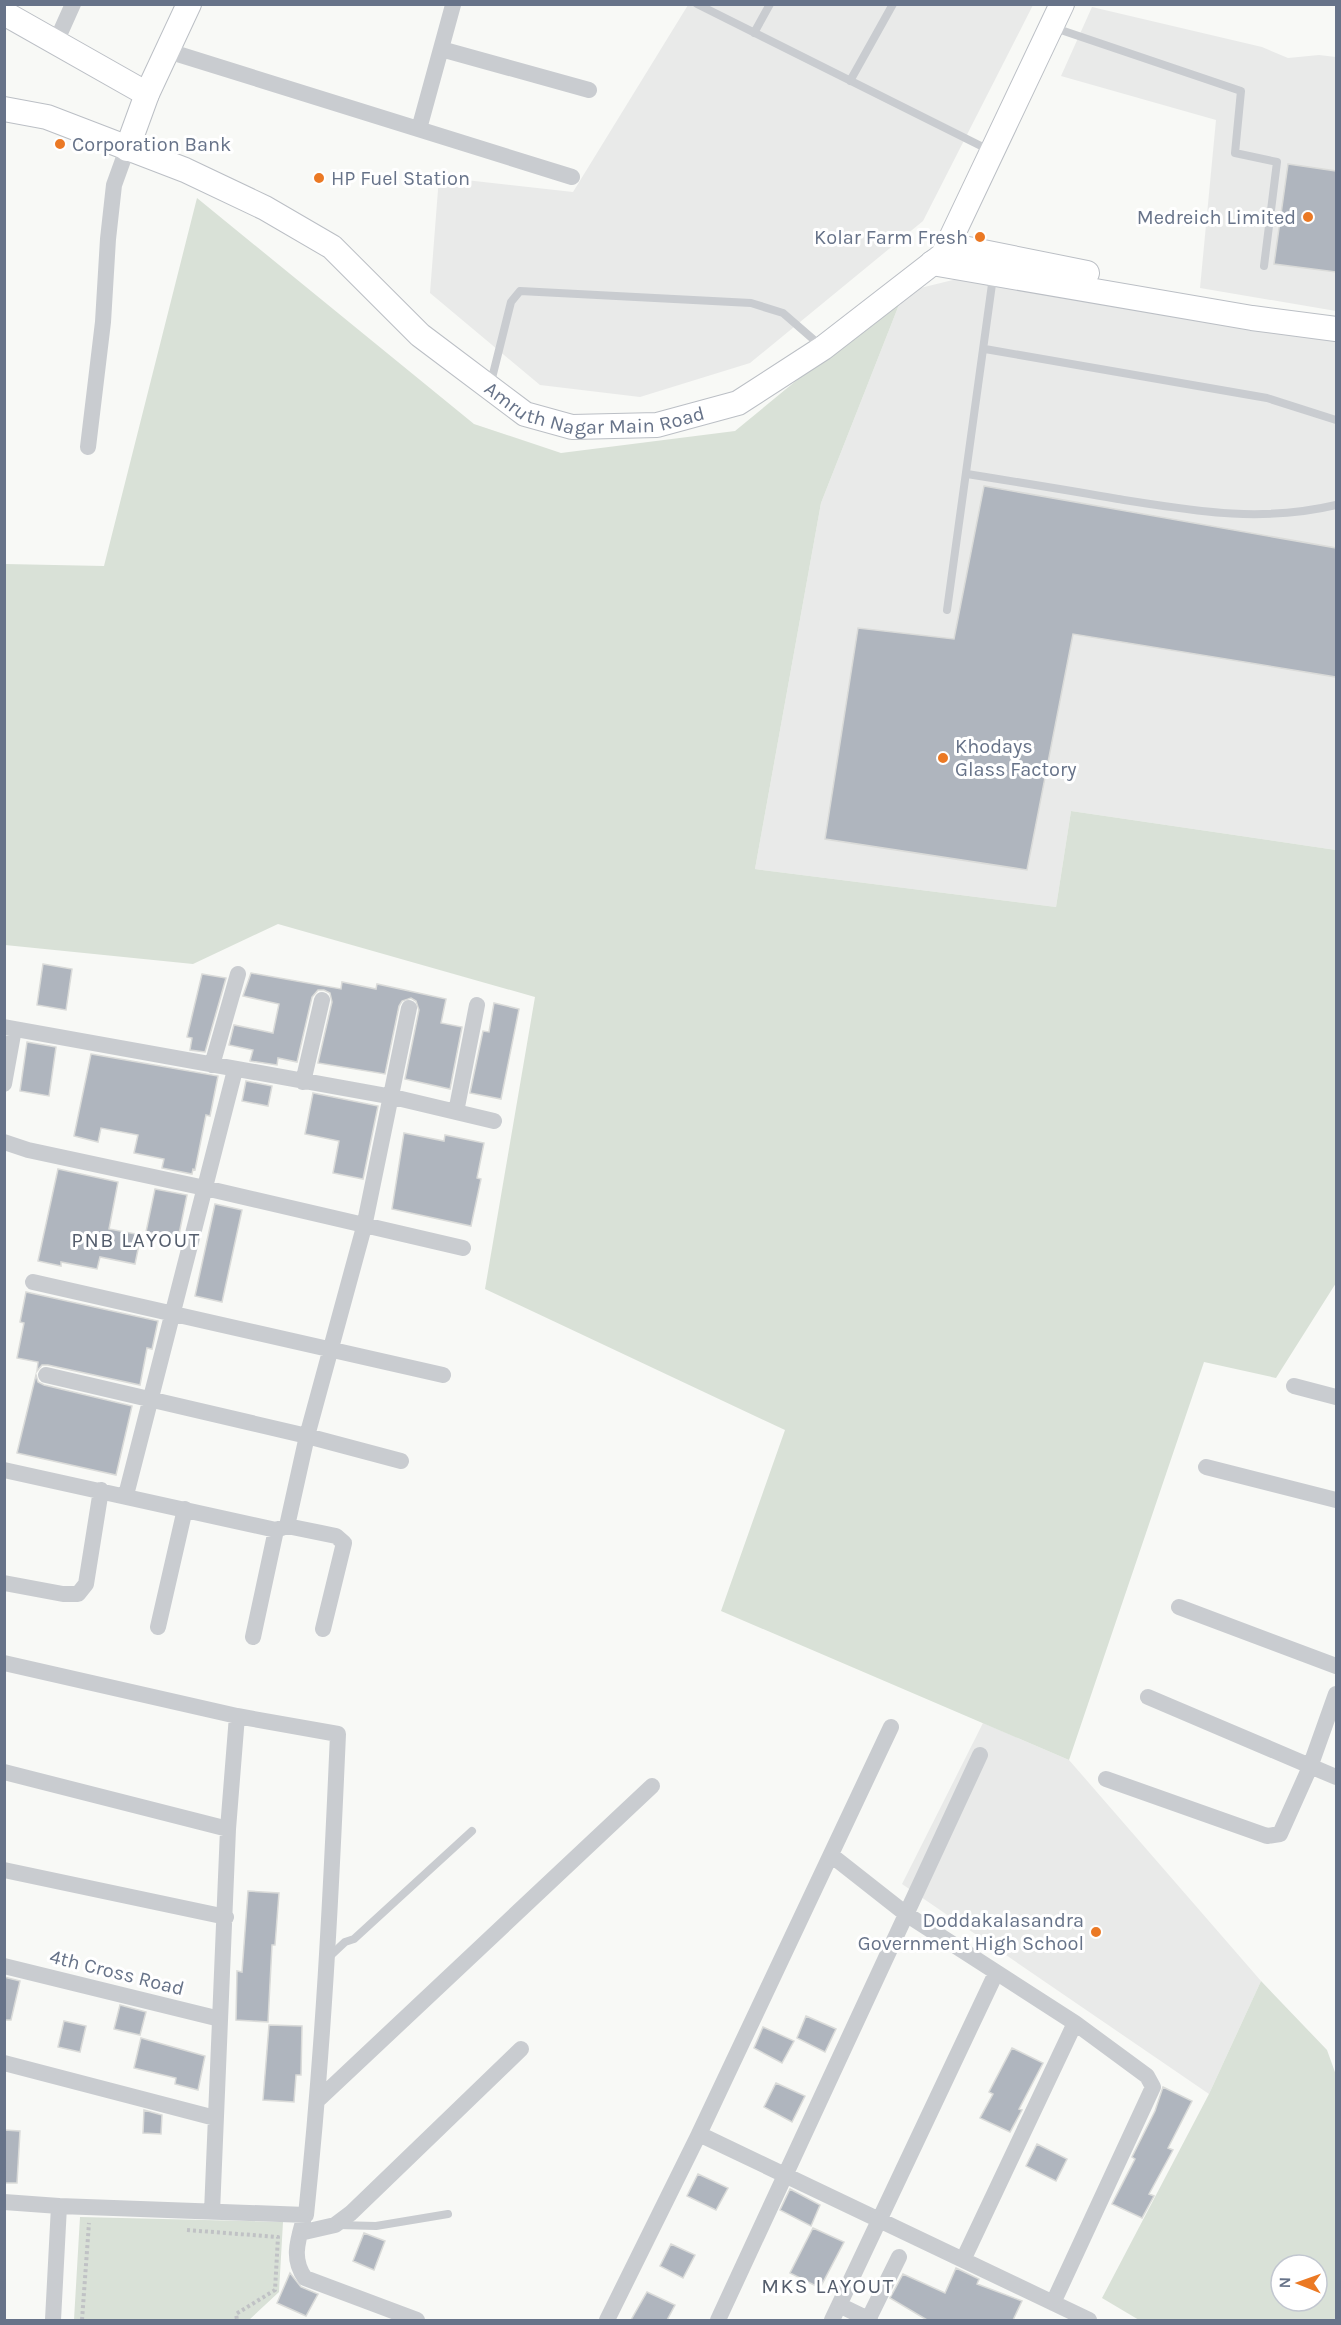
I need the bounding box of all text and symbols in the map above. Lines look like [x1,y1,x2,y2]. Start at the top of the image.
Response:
place label: Corporation Bank [72,133,231,156]
marker: Corporation Bank [53,137,67,151]
place label: HP Fuel Station [331,167,470,190]
marker: HP Fuel Station [312,171,326,185]
place label: Medreich Limited [1137,206,1296,229]
marker: Medreich Limited [1301,210,1315,224]
place label: Kolar Farm Fresh [814,226,968,249]
marker: Kolar Farm Fresh [973,230,987,244]
street label: Amruth Nagar Main Road [480,377,707,439]
place label: Khodays Glass Factory [955,735,1077,781]
marker: Khodays Glass Factory [936,751,950,765]
district label: PNB LAYOUT [71,1228,201,1252]
place label: Doddakalasandra Government High School [858,1909,1084,1955]
marker: Doddakalasandra Government High School [1089,1925,1103,1939]
street label: 4th Cross Road [47,1945,186,2000]
north arrow [1269,2253,1329,2313]
district label: MKS LAYOUT [761,2274,895,2298]
text: N [1275,2277,1294,2289]

